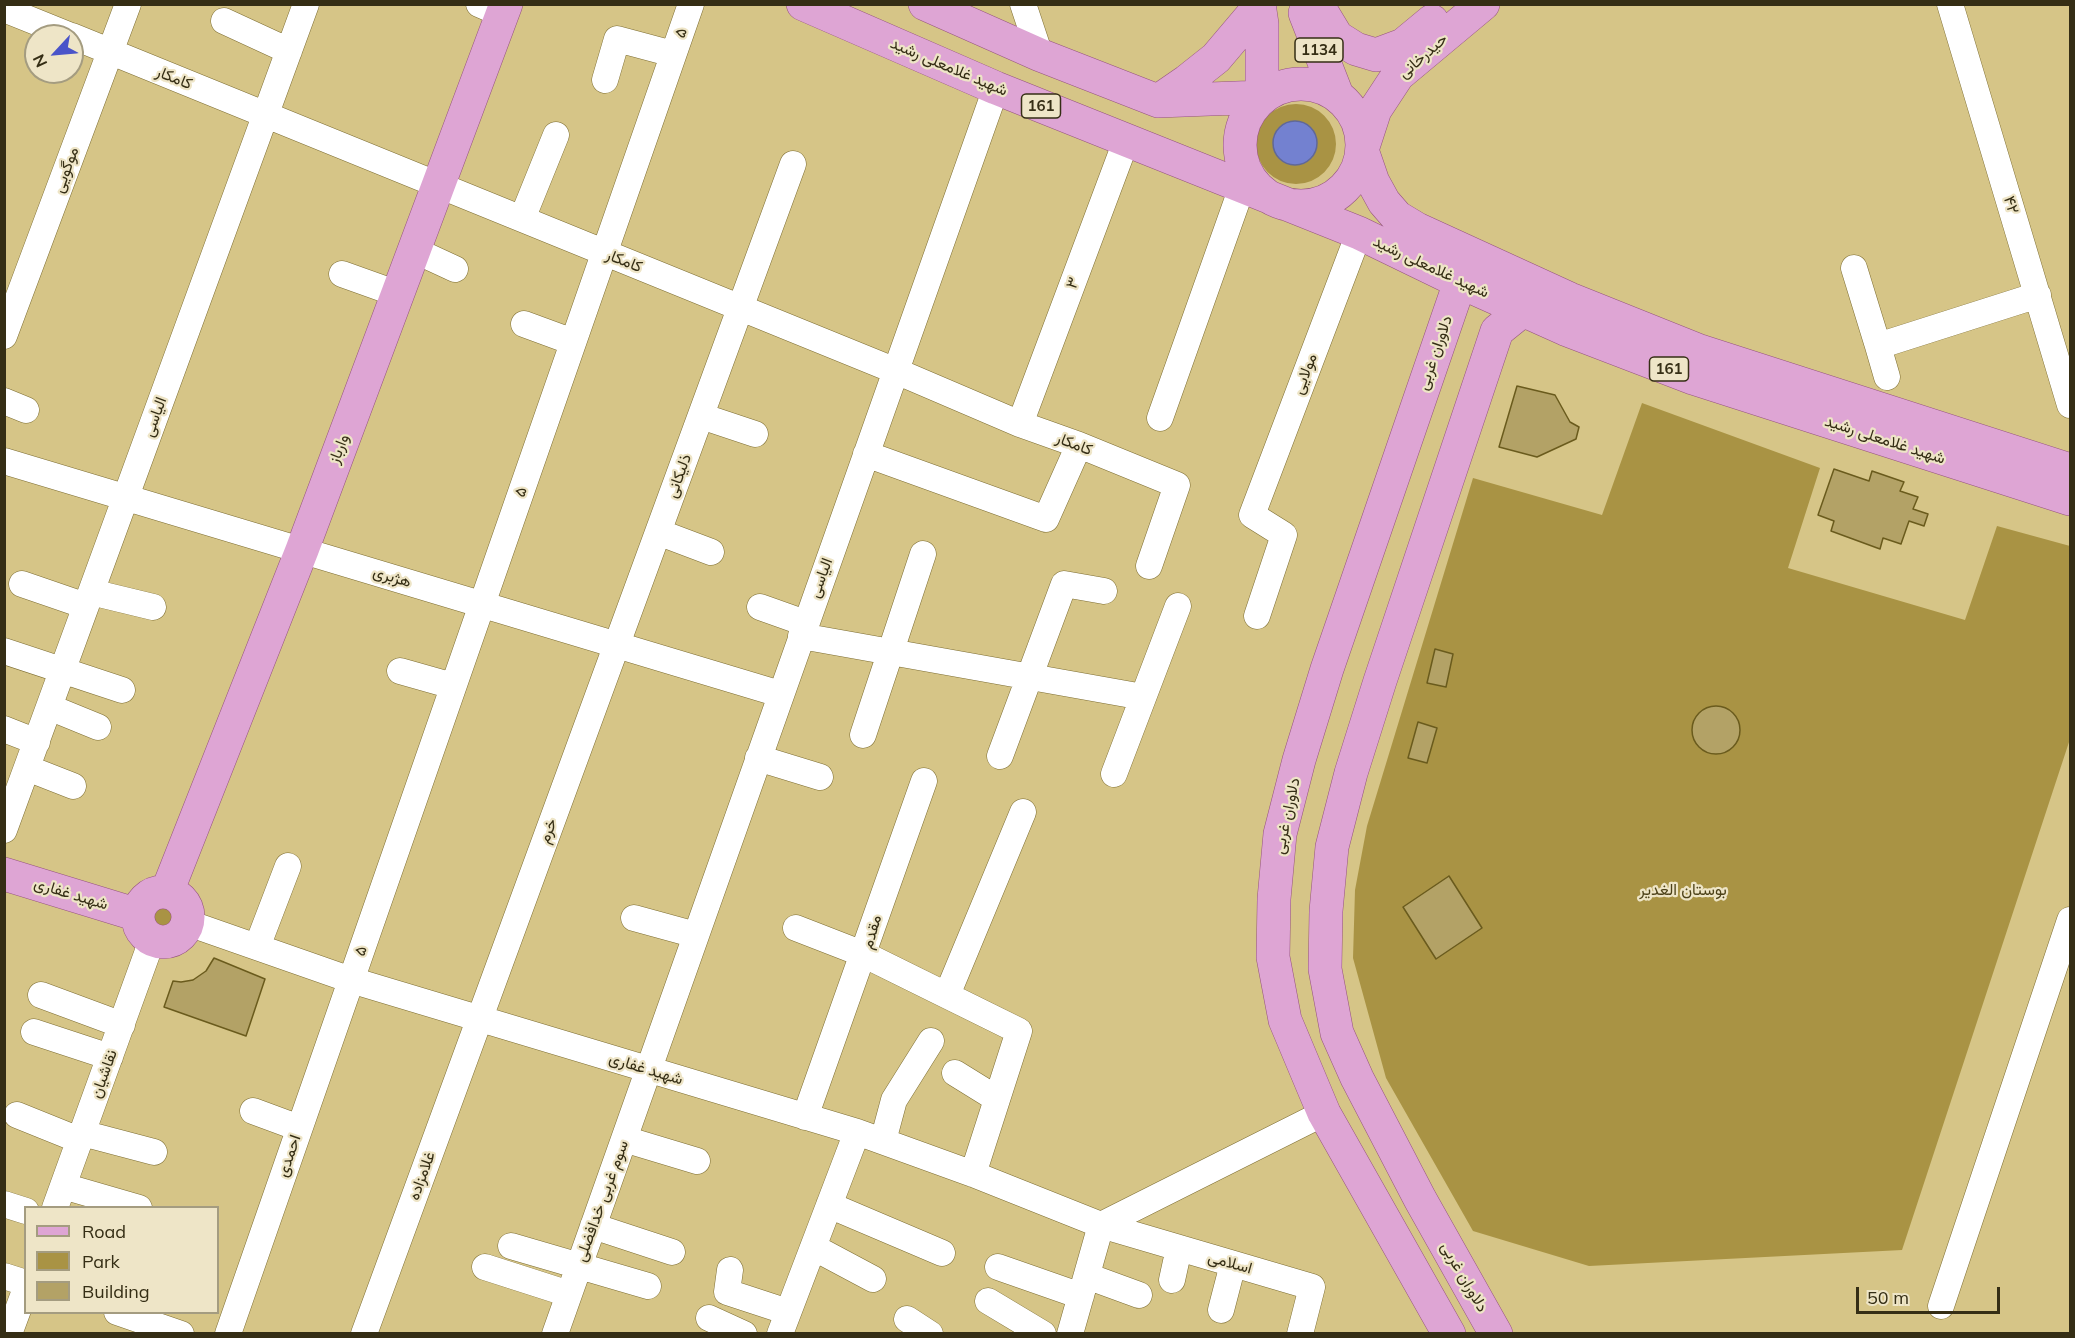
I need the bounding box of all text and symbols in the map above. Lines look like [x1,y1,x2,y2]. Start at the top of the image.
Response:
north arrow [24,24,84,84]
street label: ۵ [670,25,692,41]
street label: حیدرخانی [1394,29,1452,83]
street label: شهید غلامعلی رشید [887,34,1011,100]
road number: 1134 [1295,38,1343,62]
text: N [28,51,51,71]
street label: کامکار [153,62,195,94]
road number: 161 [1022,94,1060,118]
street label: موگویی [49,144,83,196]
street label: ۴۲ [1999,194,2023,216]
street label: شهید غلامعلی رشید [1370,232,1492,302]
street label: کامکار [603,245,645,277]
street label: ۳ [1062,275,1084,291]
street label: دلاوران غربی [1413,313,1457,393]
street label: مولایی [1288,351,1322,397]
road number: 161 [1650,357,1688,381]
street label: الیاسی [139,394,171,440]
street label: شهید غلامعلی رشید [1822,411,1948,469]
street label: کامکار [1053,428,1095,460]
street label: وارباز [325,431,353,467]
street label: ذلیکانی [662,451,696,501]
street label: ۵ [510,484,532,500]
street label: الیاسی [805,555,837,601]
street label: هژبری [371,562,413,592]
street label: دلاوران غربی [1270,776,1304,856]
street label: خرم [535,816,561,846]
street label: شهید غفاری [32,874,110,914]
park label: بوستان الغدیر [1639,880,1727,900]
street label: مقدم [858,913,886,951]
street label: ۵ [350,943,372,959]
street label: نقاشیان [86,1047,122,1101]
street label: شهید غفاری [607,1049,685,1089]
street label: احمدی [273,1132,305,1180]
street label: سوم غربی خدافضلی [571,1138,633,1264]
street label: غلامزاده [404,1149,440,1203]
legend [24,1206,219,1314]
text: Road [82,1220,126,1243]
street label: دلاوران غربی [1436,1239,1492,1315]
street label: اسلامی [1206,1248,1254,1278]
text: Park [82,1250,120,1273]
scale bar [1859,1275,2003,1313]
text: Building [82,1280,150,1303]
text: 50 m [1867,1286,1909,1309]

